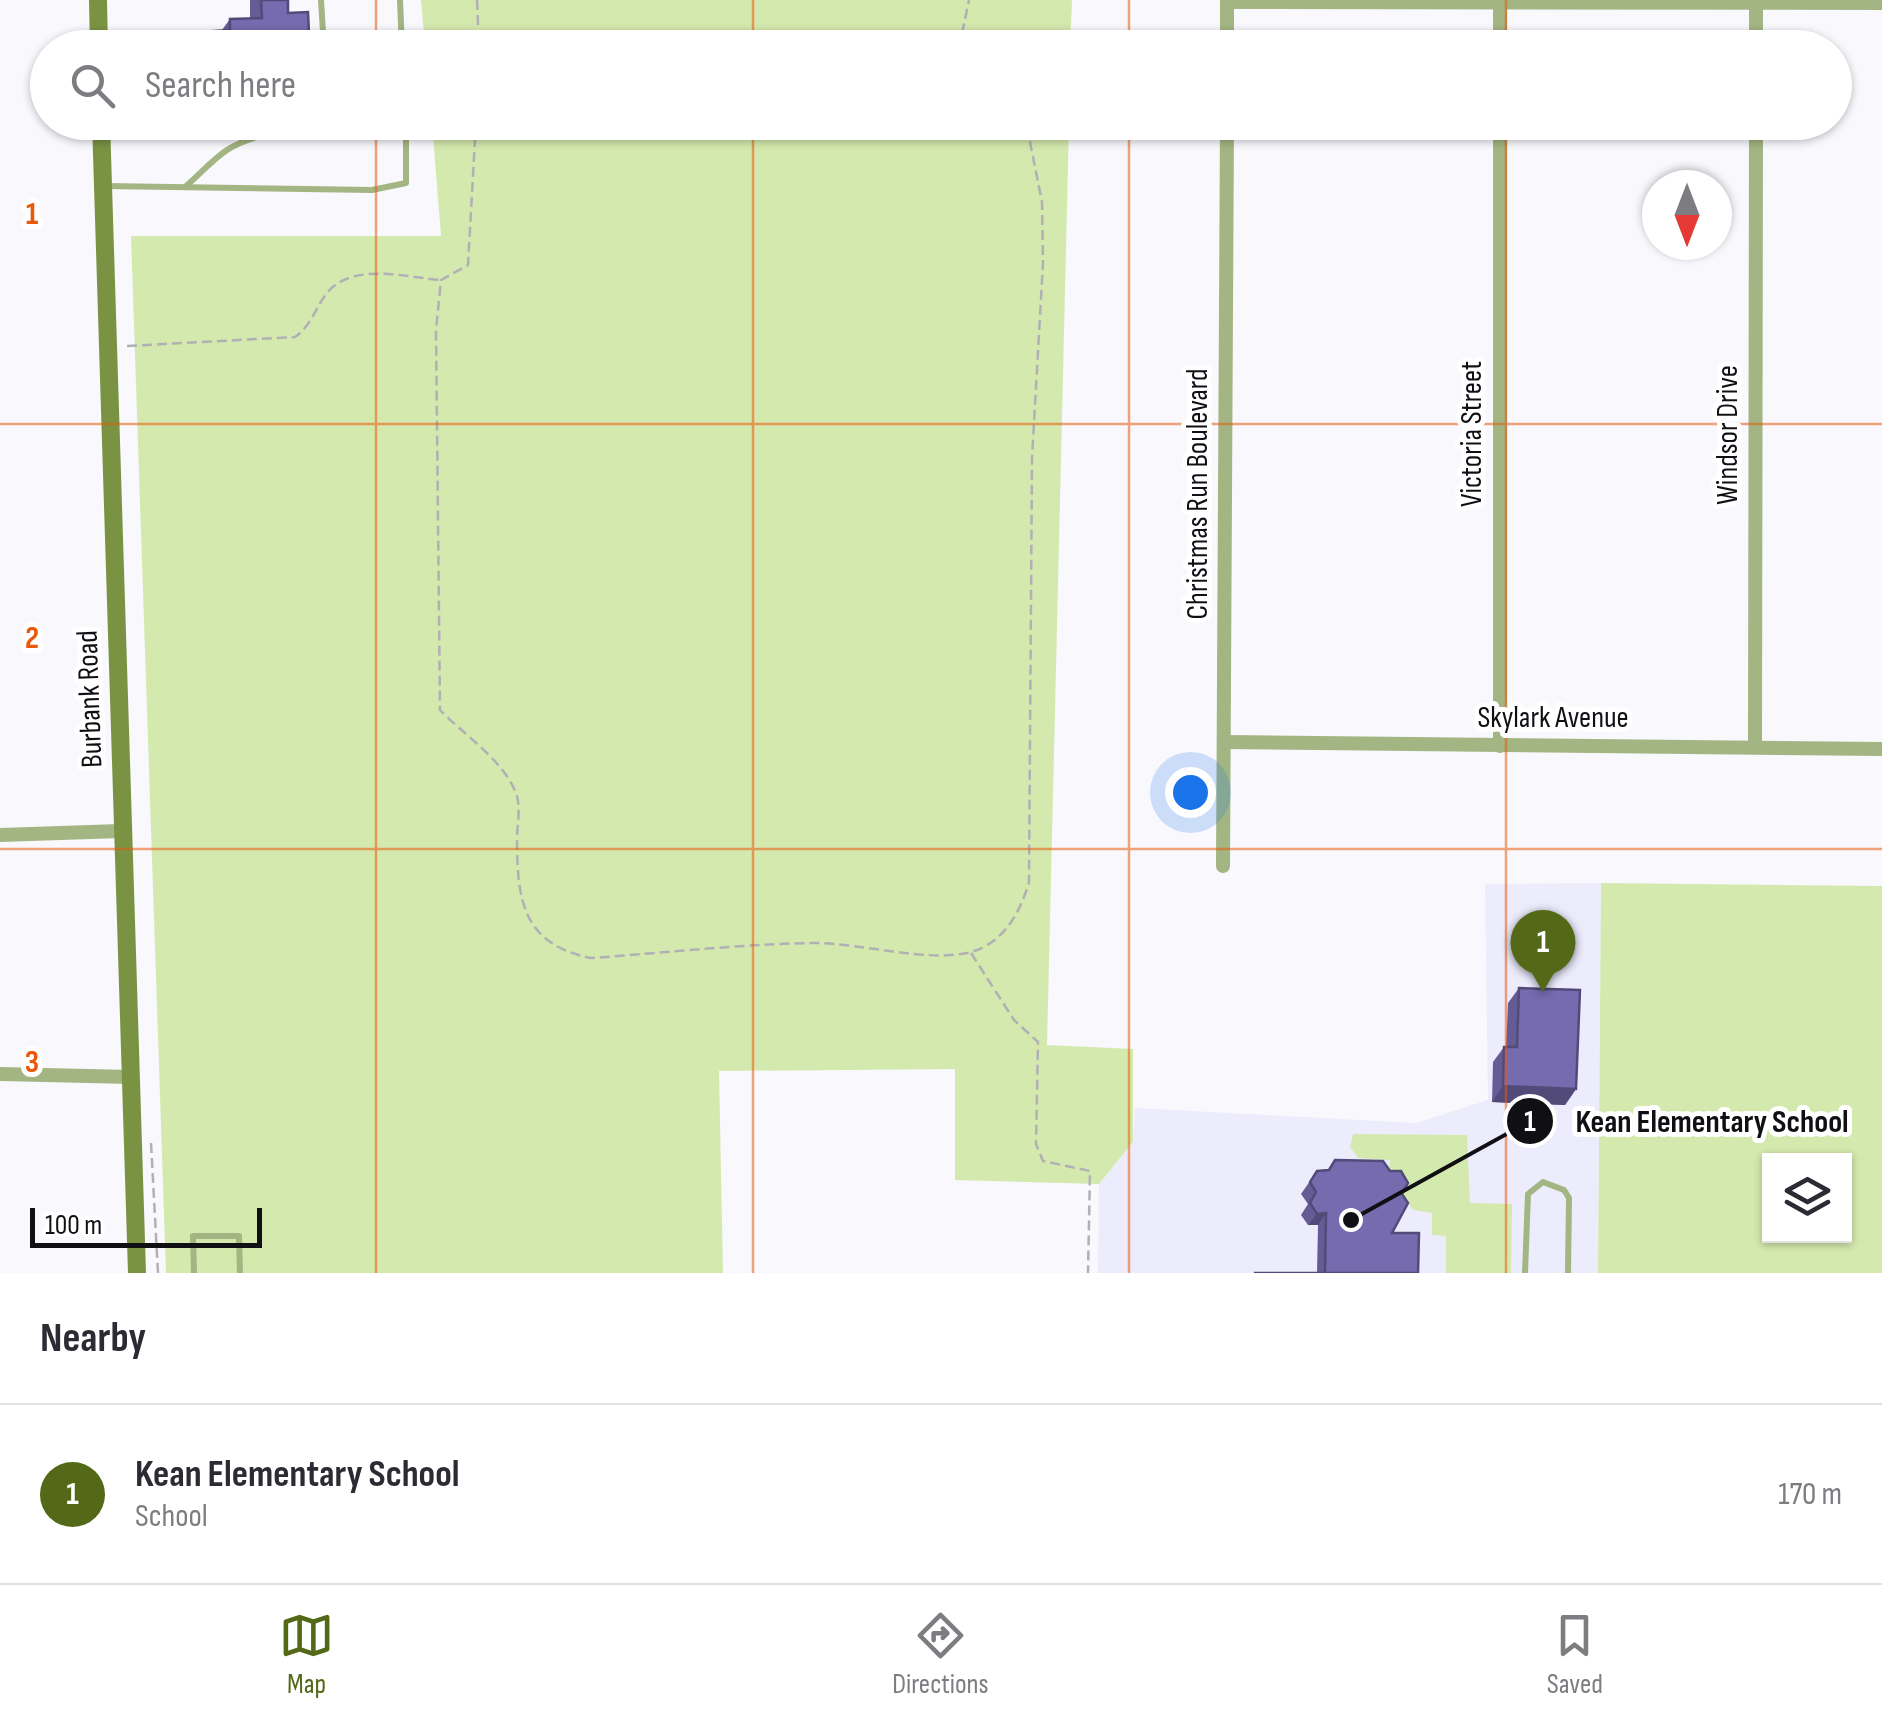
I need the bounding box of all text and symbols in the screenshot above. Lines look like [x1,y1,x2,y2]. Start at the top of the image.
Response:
search box [30,30,1852,140]
icon: search [65,58,120,113]
text: Search here [145,63,296,108]
north arrow [1642,170,1732,260]
text: 1 [26,195,39,234]
street label: Victoria Street [1454,361,1490,507]
street label: Windsor Drive [1710,365,1746,505]
street label: Christmas Run Boulevard [1180,369,1216,619]
text: 2 [25,619,39,658]
street label: Burbank Road [70,630,110,768]
street label: Skylark Avenue [1477,700,1629,736]
your location [1165,767,1216,818]
pin: 1 [1510,910,1576,992]
text: 3 [25,1043,39,1082]
callout: Kean Elementary School [1505,1090,1869,1152]
text: Kean Elementary School [1575,1103,1849,1142]
text: 1 [1524,1104,1536,1140]
map controls [1762,1153,1852,1243]
button: layers [1762,1153,1852,1243]
scale bar [30,1203,262,1248]
text: 100 m [45,1209,102,1242]
text: Nearby [40,1313,146,1364]
text: Kean Elementary School [135,1452,459,1497]
text: 1 [66,1475,79,1514]
text: 170 m [1778,1475,1842,1514]
text: School [135,1497,208,1536]
tab: Map [279,1608,334,1701]
tab: Directions [892,1608,989,1701]
tab: Saved [1547,1608,1603,1701]

